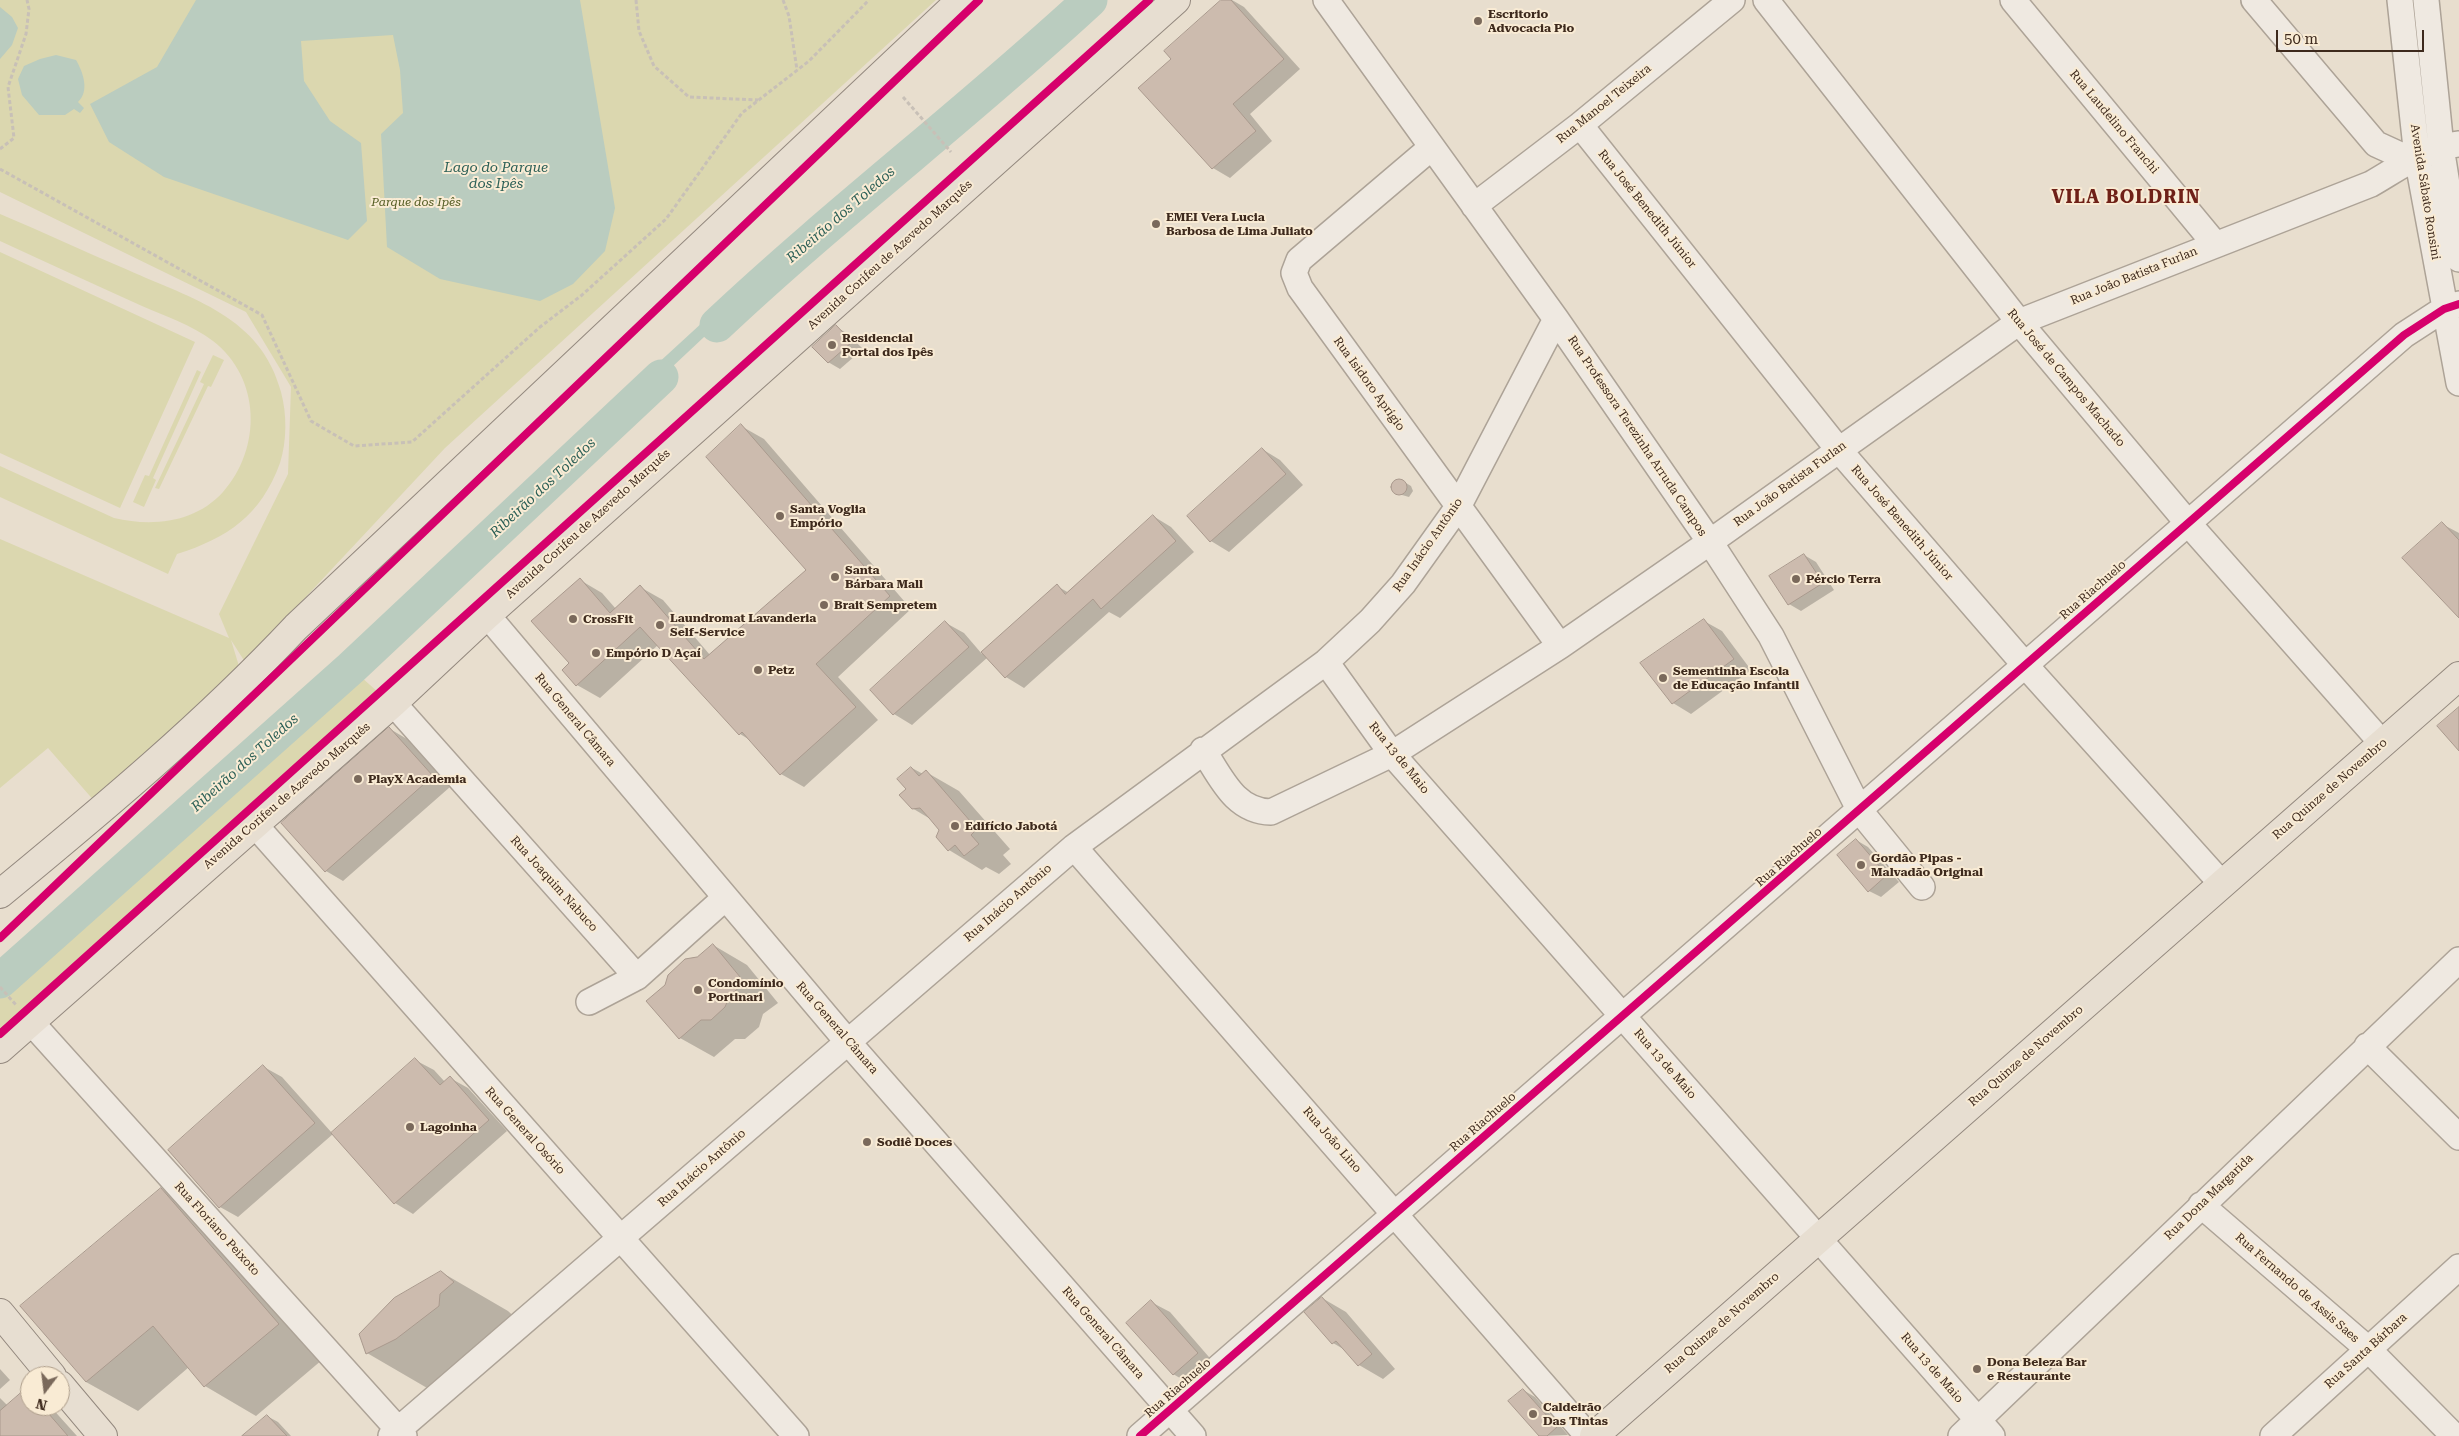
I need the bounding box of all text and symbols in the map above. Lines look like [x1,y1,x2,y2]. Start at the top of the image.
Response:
place label: Escritorio Advocacia Pio [1488,7,1574,35]
marker: Escritorio Advocacia Pio [1472,15,1484,27]
scale bar [2279,20,2426,52]
text: 50 m [2284,30,2318,48]
street label: Rua Manoel Teixeira [1554,61,1654,147]
street label: Rua Laudelino Franchi [2066,67,2162,177]
street label: Avenida Sábato Ronsini [2407,123,2443,261]
street label: Rua José Benedith Júnior [1595,147,1699,271]
water label: Lago do Parque dos Ipês [444,160,548,192]
water label: Ribeirão dos Toledos [783,163,899,267]
street label: Avenida Corifeu de Azevedo Marquês [805,177,975,333]
district label: VILA BOLDRIN [2050,187,2202,209]
park label: Parque dos Ipês [371,195,461,209]
place label: EMEI Vera Lucia Barbosa de Lima Juliato [1166,210,1313,238]
marker: EMEI Vera Lucia Barbosa de Lima Juliato [1150,218,1162,230]
street label: Rua João Batista Furlan [2068,244,2200,308]
street label: Rua José de Campos Machado [2004,306,2128,450]
place label: Residencial Portal dos Ipês [842,331,933,359]
street label: Rua Professora Terezinha Arruda Campos [1564,333,1710,539]
street label: Rua Isidoro Aprígio [1330,334,1408,434]
marker: Residencial Portal dos Ipês [826,339,838,351]
water label: Ribeirão dos Toledos [487,435,599,541]
street label: Rua João Batista Furlan [1731,438,1849,530]
street label: Avenida Corifeu de Azevedo Marquês [503,446,673,602]
street label: Rua José Benedith Júnior [1848,462,1956,584]
street label: Rua Inácio Antônio [1390,495,1466,595]
place label: Santa Voglia Empório [790,502,866,530]
marker: Santa Voglia Empório [774,510,786,522]
street label: Rua Riachuelo [2057,557,2129,623]
place label: Santa Bárbara Mall [845,563,923,591]
marker: Santa Bárbara Mall [829,571,841,583]
place label: Pércio Terra [1806,572,1881,586]
marker: Pércio Terra [1790,573,1802,585]
place label: Brait Sempretem [834,598,937,612]
marker: Brait Sempretem [818,599,830,611]
place label: Laundromat Lavanderia Self-Service [670,611,816,639]
place label: CrossFit [583,612,633,626]
marker: CrossFit [567,613,579,625]
marker: Laundromat Lavanderia Self-Service [654,619,666,631]
place label: Empório D Açaí [606,646,701,660]
marker: Empório D Açaí [590,647,602,659]
place label: Petz [768,663,794,677]
marker: Petz [752,664,764,676]
place label: Sementinha Escola de Educação Infantil [1673,664,1799,692]
street label: Rua General Câmara [532,670,618,770]
marker: Sementinha Escola de Educação Infantil [1657,672,1669,684]
water label: Ribeirão dos Toledos [188,711,302,815]
street label: Rua 13 de Maio [1366,719,1432,797]
street label: Avenida Corifeu de Azevedo Marquês [201,720,373,872]
street label: Rua Quinze de Novembro [2270,735,2390,843]
place label: PlayX Academia [368,772,466,786]
marker: PlayX Academia [352,773,364,785]
place label: Edifício Jabotá [965,819,1057,833]
marker: Edifício Jabotá [949,820,961,832]
street label: Rua Riachuelo [1753,824,1825,890]
street label: Rua Joaquim Nabuco [507,833,601,935]
place label: Gordão Pipas - Malvadão Original [1871,851,1983,879]
marker: Gordão Pipas - Malvadão Original [1855,859,1867,871]
street label: Rua Inácio Antônio [961,861,1055,945]
place label: Condomínio Portinari [708,976,783,1004]
street label: Rua General Câmara [793,979,881,1077]
marker: Condomínio Portinari [692,984,704,996]
street label: Rua Quinze de Novembro [1966,1002,2086,1110]
street label: Rua 13 de Maio [1631,1026,1699,1102]
street label: Rua General Osório [482,1084,568,1178]
street label: Rua Riachuelo [1447,1089,1519,1155]
street label: Rua João Lino [1300,1104,1364,1176]
place label: Lagoinha [420,1120,477,1134]
marker: Lagoinha [404,1121,416,1133]
street label: Rua Inácio Antônio [655,1126,749,1210]
place label: Sodiê Doces [877,1135,952,1149]
marker: Sodiê Doces [861,1136,873,1148]
street label: Rua Dona Margarida [2162,1151,2256,1243]
street label: Rua Floriano Peixoto [171,1179,263,1279]
street label: Rua Fernando de Assis Saes [2232,1230,2362,1346]
street label: Rua Quinze de Novembro [1662,1269,1782,1377]
street label: Rua General Câmara [1059,1284,1147,1382]
street label: Rua Santa Bárbara [2322,1310,2410,1392]
street label: Rua 13 de Maio [1898,1330,1966,1406]
street label: Rua Riachuelo [1142,1355,1214,1421]
place label: Dona Beleza Bar e Restaurante [1987,1355,2087,1383]
marker: Dona Beleza Bar e Restaurante [1971,1363,1983,1375]
north arrow [20,1366,70,1416]
text: N [34,1395,49,1414]
place label: Caldeirão Das Tintas [1543,1400,1608,1428]
marker: Caldeirão Das Tintas [1527,1408,1539,1420]

